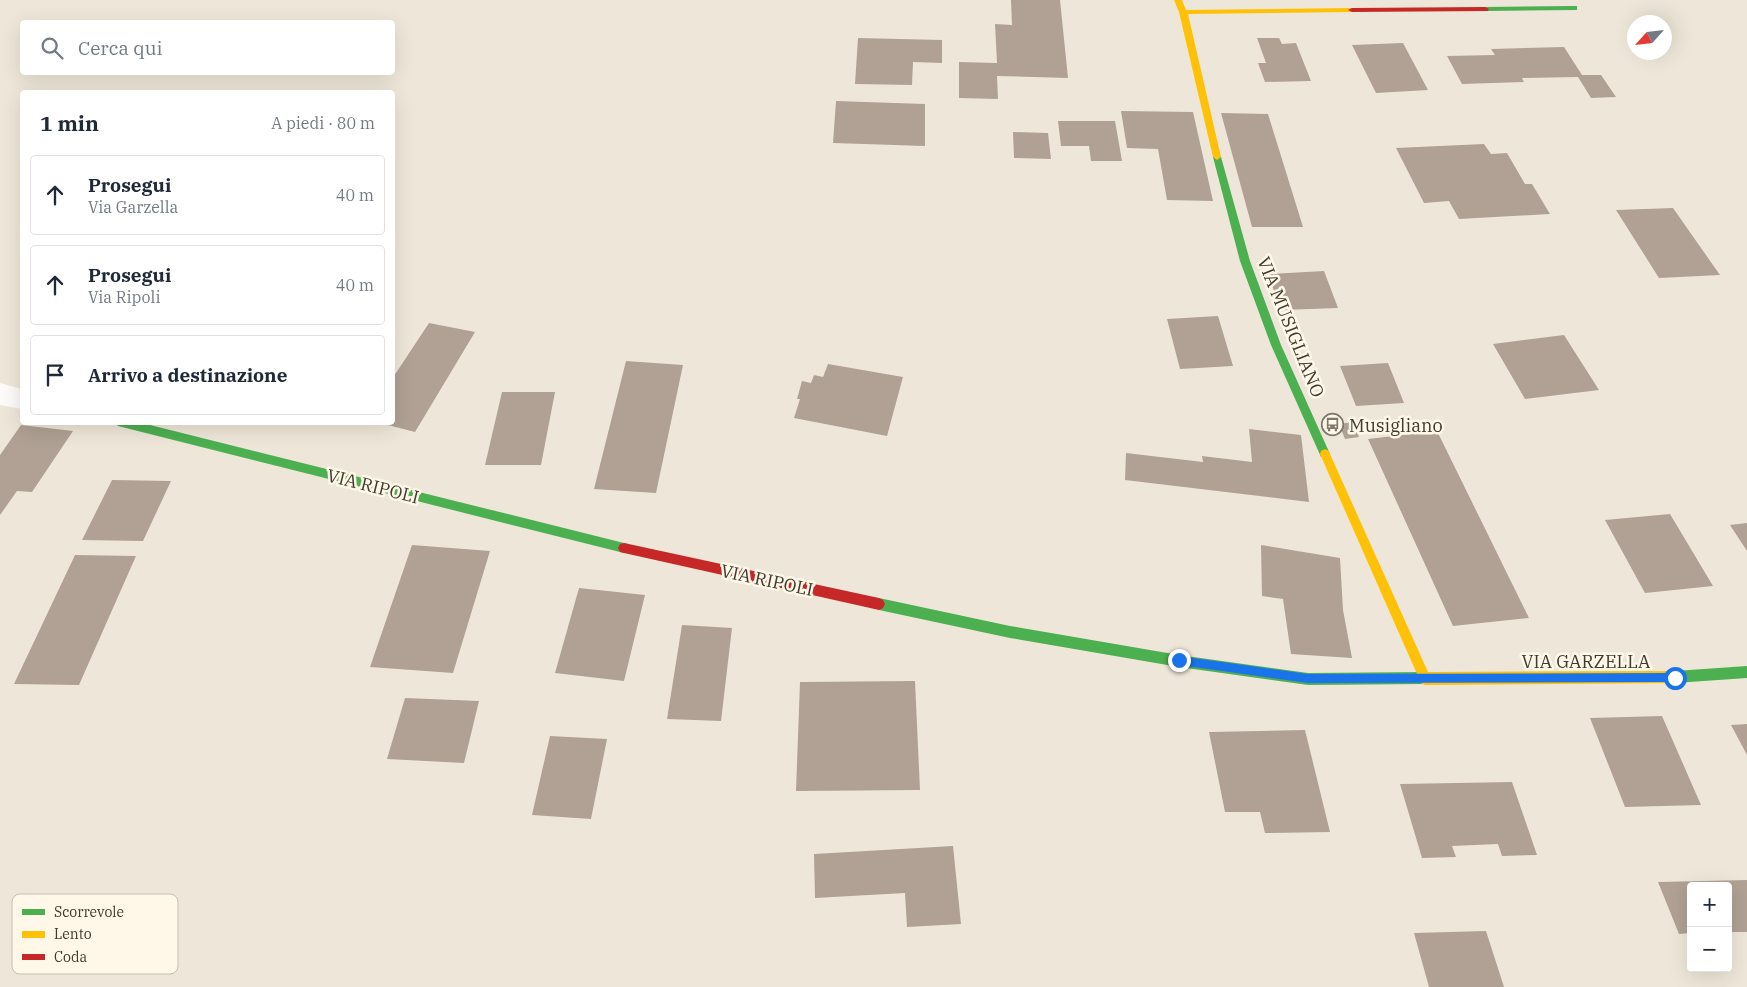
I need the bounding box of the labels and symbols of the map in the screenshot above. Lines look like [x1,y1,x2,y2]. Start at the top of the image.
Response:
north arrow [1627,15,1672,60]
street label: VIA MUSIGLIANO [1252,253,1330,401]
bus stop icon: Musigliano [1321,413,1345,437]
place label: Musigliano [1349,414,1443,437]
street label: VIA RIPOLI [325,463,421,509]
street label: VIA RIPOLI [719,559,815,601]
route end [1168,649,1191,672]
street label: VIA GARZELLA [1522,650,1651,673]
route start [1664,667,1687,690]
legend [12,894,178,974]
text: Scorrevole [54,903,124,921]
text: Lento [54,925,92,943]
text: Coda [54,948,87,966]

